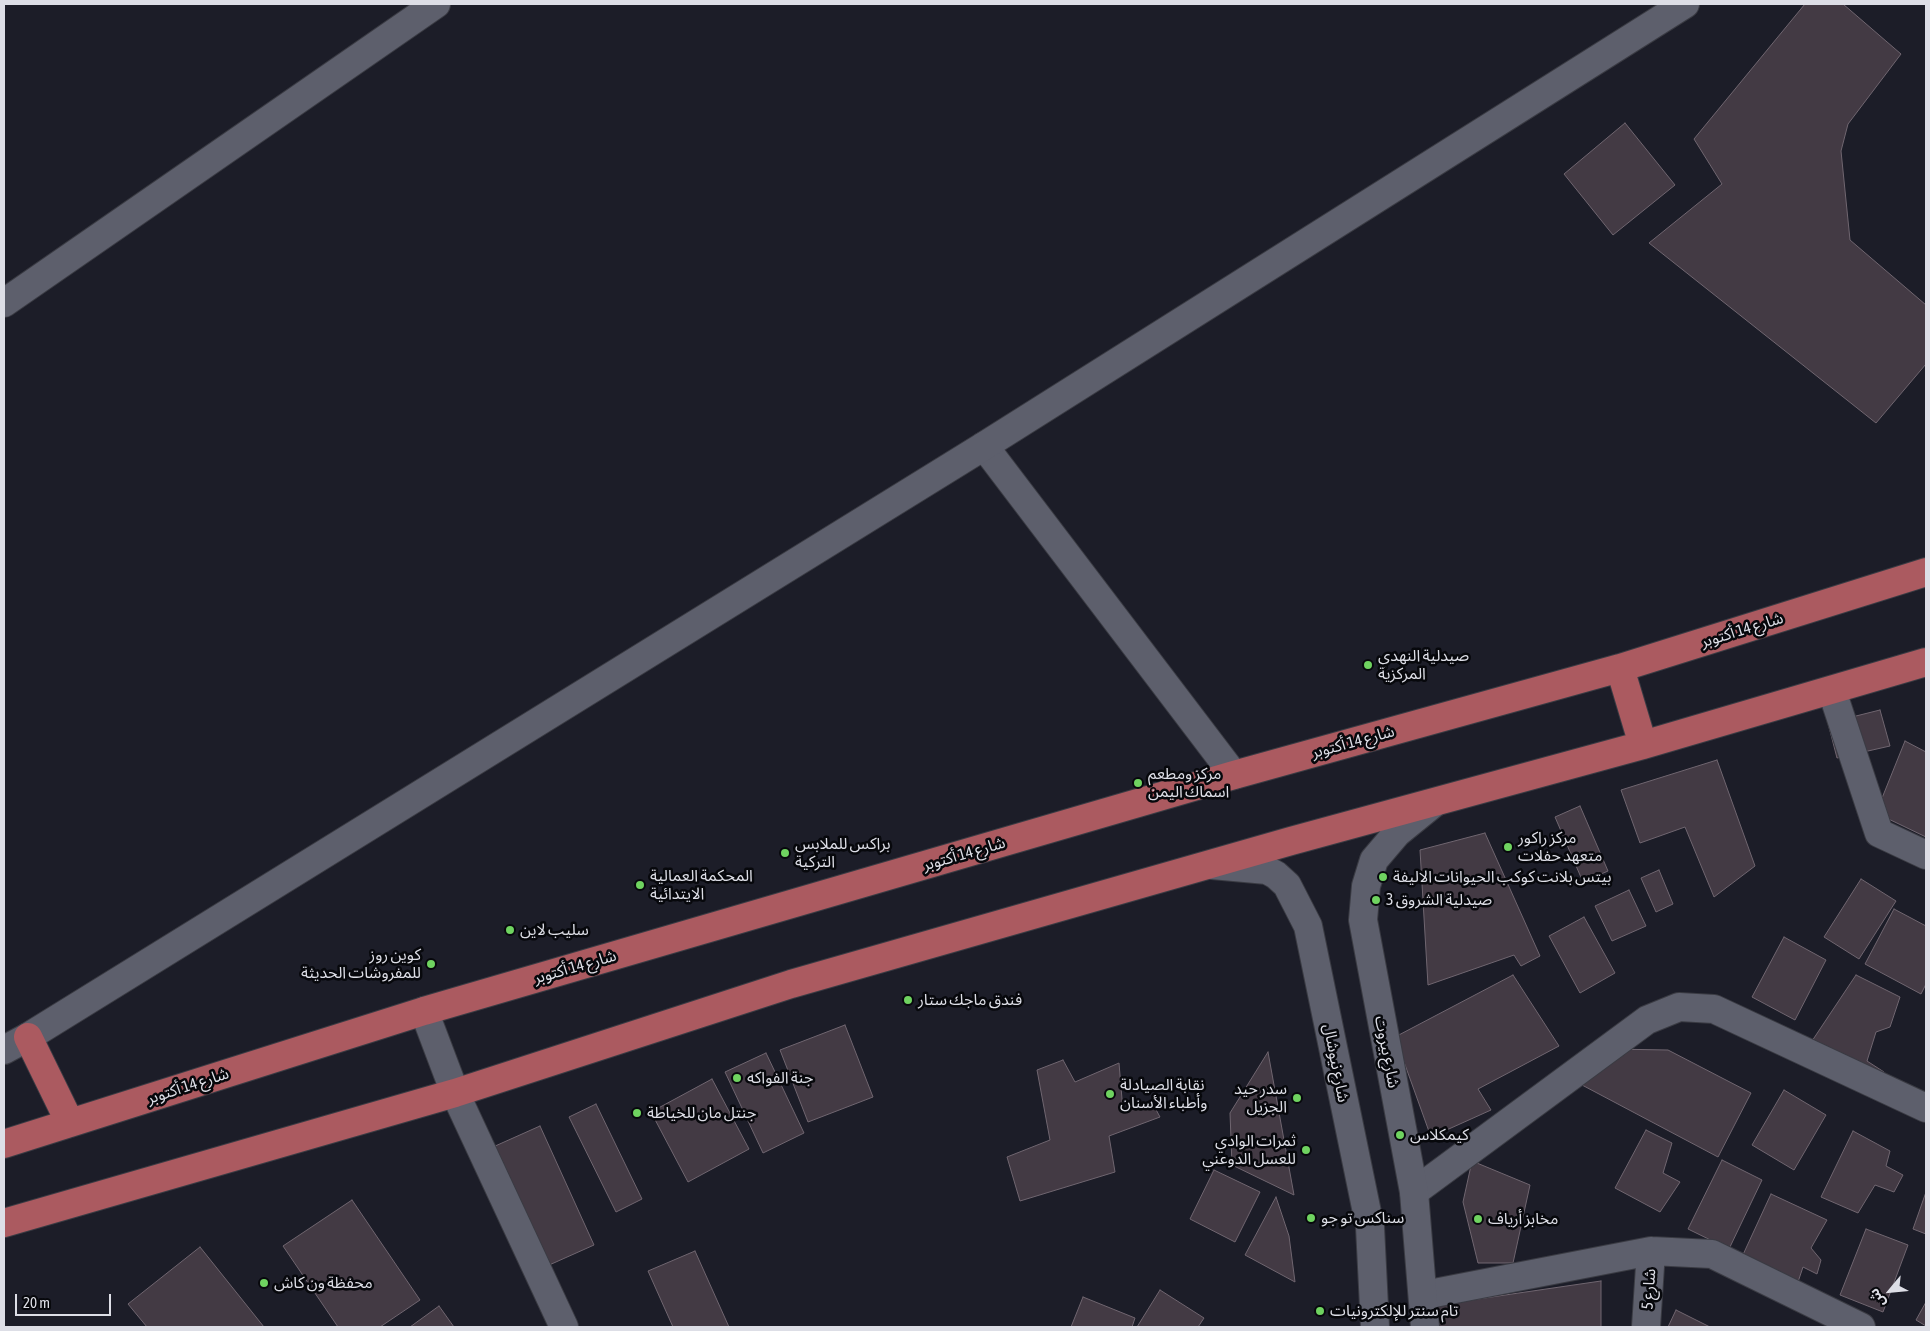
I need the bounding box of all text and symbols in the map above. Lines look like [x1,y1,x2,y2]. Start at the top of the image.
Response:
street label: شارع 14 أكتوبر [1698,608,1786,652]
place label: صيدلية النهدي المركزية [1378,646,1469,684]
marker: صيدلية النهدي المركزية [1362,659,1374,671]
street label: شارع 14 أكتوبر [1309,722,1397,762]
place label: مركز ومطعم اسماك اليمن [1148,764,1229,802]
marker: مركز ومطعم اسماك اليمن [1132,777,1144,789]
place label: مركز راكور متعهد حفلات [1518,828,1602,866]
street label: شارع 14 أكتوبر [920,833,1008,875]
place label: براكس للملابس التركية [795,834,891,872]
marker: مركز راكور متعهد حفلات [1502,841,1514,853]
marker: براكس للملابس التركية [779,847,791,859]
place label: المحكمة العمالية الايتدائية [650,866,753,904]
place label: بيتس بلانت كوكب الحيوانات الاليفة [1393,867,1611,887]
marker: بيتس بلانت كوكب الحيوانات الاليفة [1377,871,1389,883]
marker: المحكمة العمالية الايتدائية [634,879,646,891]
place label: صيدلية الشروق 3 [1386,890,1492,910]
marker: صيدلية الشروق 3 [1370,894,1382,906]
place label: سليب لاين [520,920,589,940]
marker: سليب لاين [504,924,516,936]
place label: كوين روز للمفروشات الحديثة [301,945,421,983]
street label: شارع 14 أكتوبر [531,946,619,988]
marker: كوين روز للمفروشات الحديثة [425,958,437,970]
place label: فندق ماجك ستار [918,990,1022,1010]
marker: فندق ماجك ستار [902,994,914,1006]
street label: شارع بيروت [1371,1014,1403,1090]
street label: شارع نيوشال [1319,1022,1353,1104]
street label: شارع 14 أكتوبر [145,1064,231,1108]
place label: جنة الفواكه [747,1068,813,1088]
marker: جنة الفواكه [731,1072,743,1084]
place label: نقابة الصيادلة وأطباء الأسنان [1120,1075,1207,1113]
place label: سدر حيد الجزيل [1234,1079,1287,1117]
marker: نقابة الصيادلة وأطباء الأسنان [1104,1088,1116,1100]
marker: سدر حيد الجزيل [1291,1092,1303,1104]
place label: جنتل مان للخياطة [647,1103,756,1123]
marker: جنتل مان للخياطة [631,1107,643,1119]
place label: كيمكلاس [1410,1125,1469,1145]
marker: كيمكلاس [1394,1129,1406,1141]
place label: ثمرات الوادي للعسل الدوعني [1202,1131,1296,1169]
marker: ثمرات الوادي للعسل الدوعني [1300,1144,1312,1156]
place label: سناكس تو جو [1321,1208,1404,1228]
place label: مخابز أرياف [1488,1209,1558,1229]
marker: سناكس تو جو [1305,1212,1317,1224]
marker: مخابز أرياف [1472,1213,1484,1225]
north arrow [1865,1266,1915,1316]
street label: شارع 5 [1638,1268,1660,1310]
place label: محفظة ون كاش [274,1273,373,1293]
marker: محفظة ون كاش [258,1277,270,1289]
scale bar [18,1284,114,1316]
text: ش [1865,1286,1888,1310]
text: 20 m [23,1294,50,1311]
place label: تام سنتر للإلكترونيات [1330,1301,1458,1321]
marker: تام سنتر للإلكترونيات [1314,1305,1326,1317]

